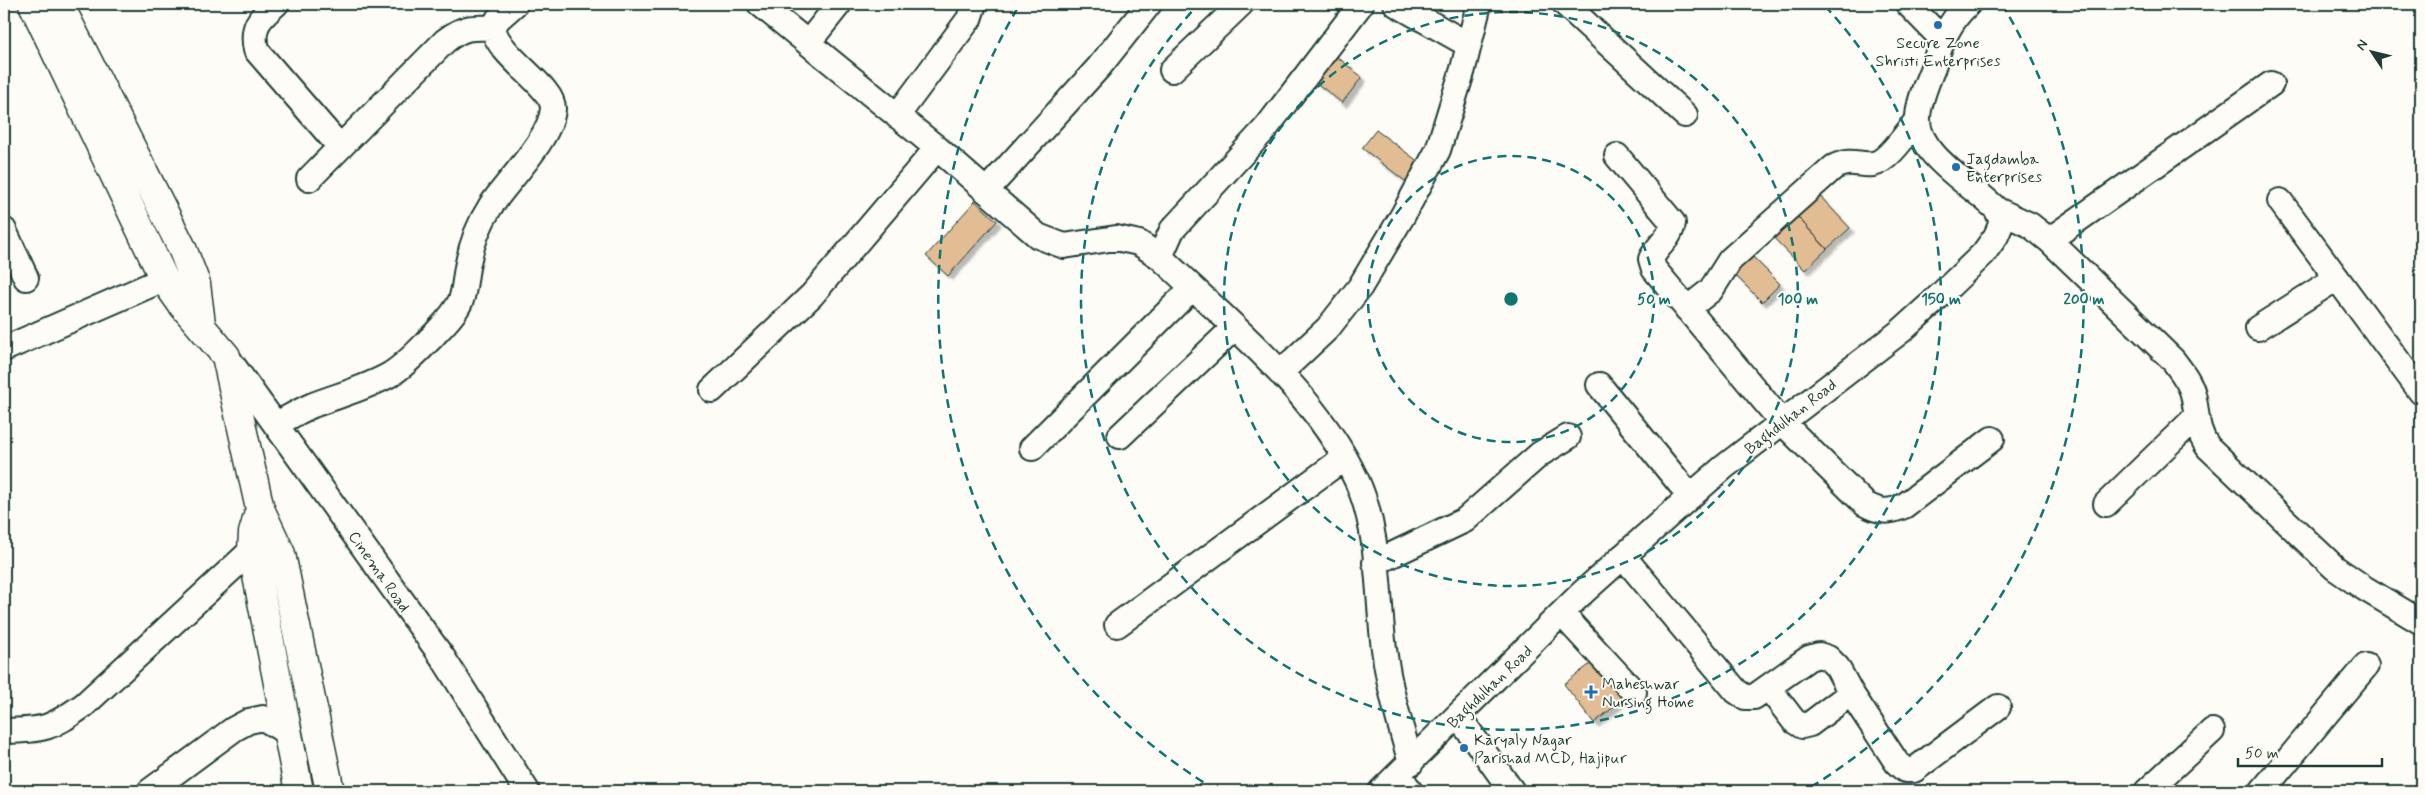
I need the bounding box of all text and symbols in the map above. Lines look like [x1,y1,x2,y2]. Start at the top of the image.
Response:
marker: Secure Zone Shristi Enterprises [1932,19,1944,31]
north arrow [2348,28,2398,78]
place label: Secure Zone Shristi Enterprises [1876,33,2000,72]
text: N [2352,36,2372,54]
place label: Jagdamba Enterprises [1966,149,2042,188]
marker: Jagdamba Enterprises [1950,161,1962,173]
centre of rings [1502,290,1520,308]
text: 50 m [1637,290,1671,310]
text: 100 m [1778,290,1818,310]
text: 150 m [1921,290,1961,310]
text: 200 m [2064,290,2105,310]
street label: Baghdulhan Road [1741,375,1842,461]
street label: Cinema Road [343,527,414,617]
street label: Baghdulhan Road [1443,641,1538,734]
place label: Maheshwar Nursing Home [1602,674,1694,714]
marker: Maheshwar Nursing Home [1584,685,1598,699]
place label: Karyaly Nagar Parishad MCD, Hajipur [1474,730,1627,769]
scale bar [2238,735,2381,767]
marker: Karyaly Nagar Parishad MCD, Hajipur [1458,742,1470,754]
text: 50 m [2245,744,2279,764]

